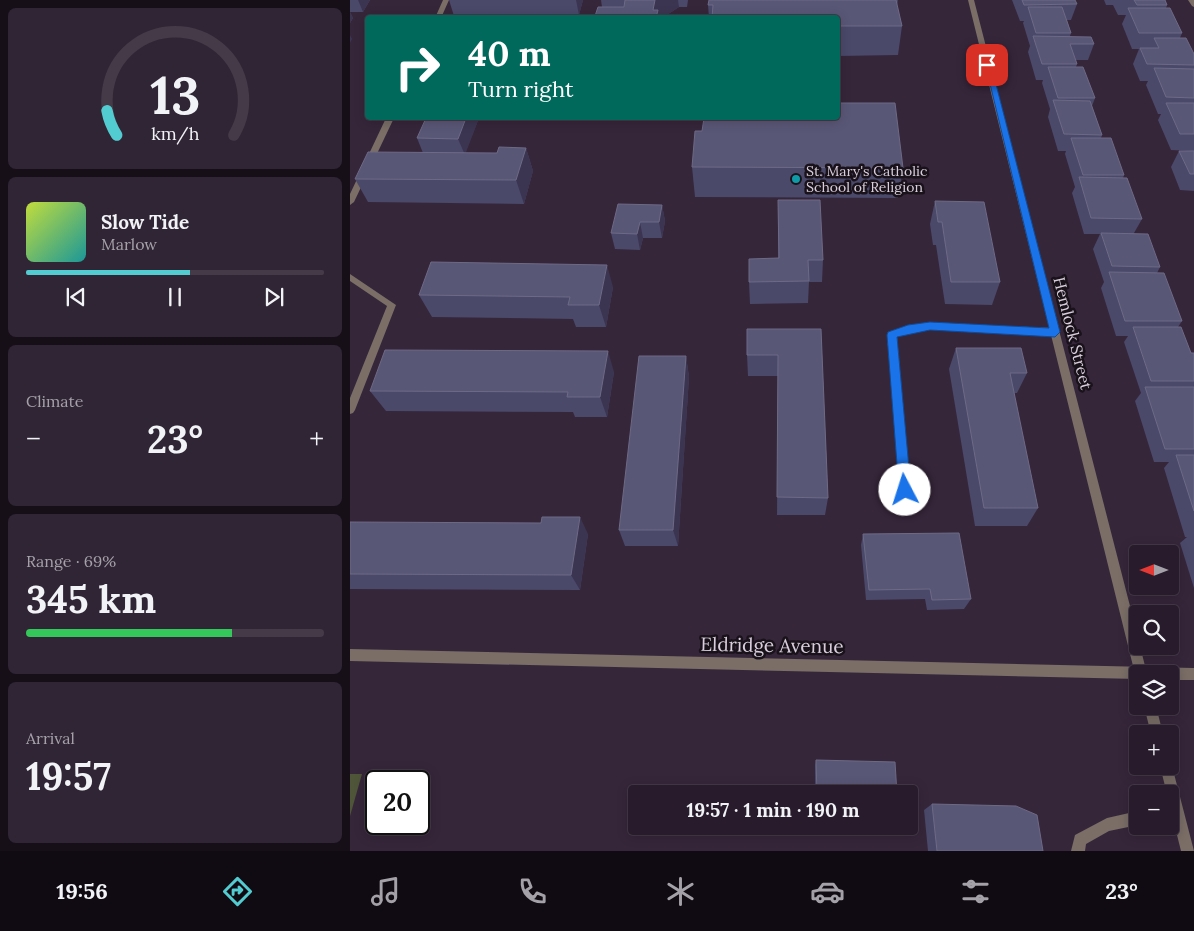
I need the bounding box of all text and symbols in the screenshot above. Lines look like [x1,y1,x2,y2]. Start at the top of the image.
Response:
text: 40 m [468,31,551,76]
icon: right [385,35,450,100]
pin [966,44,1008,86]
icon: arrive [973,51,1001,79]
text: 13 [150,62,200,128]
text: Turn right [468,75,573,103]
text: km/h [151,122,199,145]
place label: St. Mary's Catholic School of Religion [806,162,927,196]
marker: St. Mary's Catholic School of Religion [790,173,802,185]
text: Slow Tide [101,210,189,234]
text: Marlow [101,234,157,254]
street label: Hemlock Street [1049,275,1097,392]
icon: previous [62,283,90,311]
icon: pause [161,283,189,311]
icon: next [260,283,288,311]
text: Climate [26,391,83,411]
text: 23° [147,415,203,463]
text: − [26,421,41,457]
text: + [309,421,324,457]
position arrow [878,463,930,515]
north arrow [1129,545,1179,595]
map controls [1129,545,1179,835]
text: Range · 69% [26,551,116,571]
text: 345 km [26,575,156,623]
button: search [1129,605,1179,655]
street label: Eldridge Avenue [700,632,844,658]
button: layers [1129,665,1179,715]
button: + [1129,725,1179,775]
text: Arrival [26,728,75,748]
text: 19:57 [26,752,111,800]
speed limit sign: 20 [365,770,430,835]
button: − [1129,785,1179,835]
text: 19:57 · 1 min · 190 m [687,798,859,822]
icon: directions [220,874,255,909]
icon: music [368,874,403,909]
icon: phone [515,874,550,909]
icon: climate [663,874,698,909]
icon: car [810,874,845,909]
icon: filters [958,874,993,909]
text: 19:56 [56,877,108,905]
text: 23° [1105,877,1138,905]

